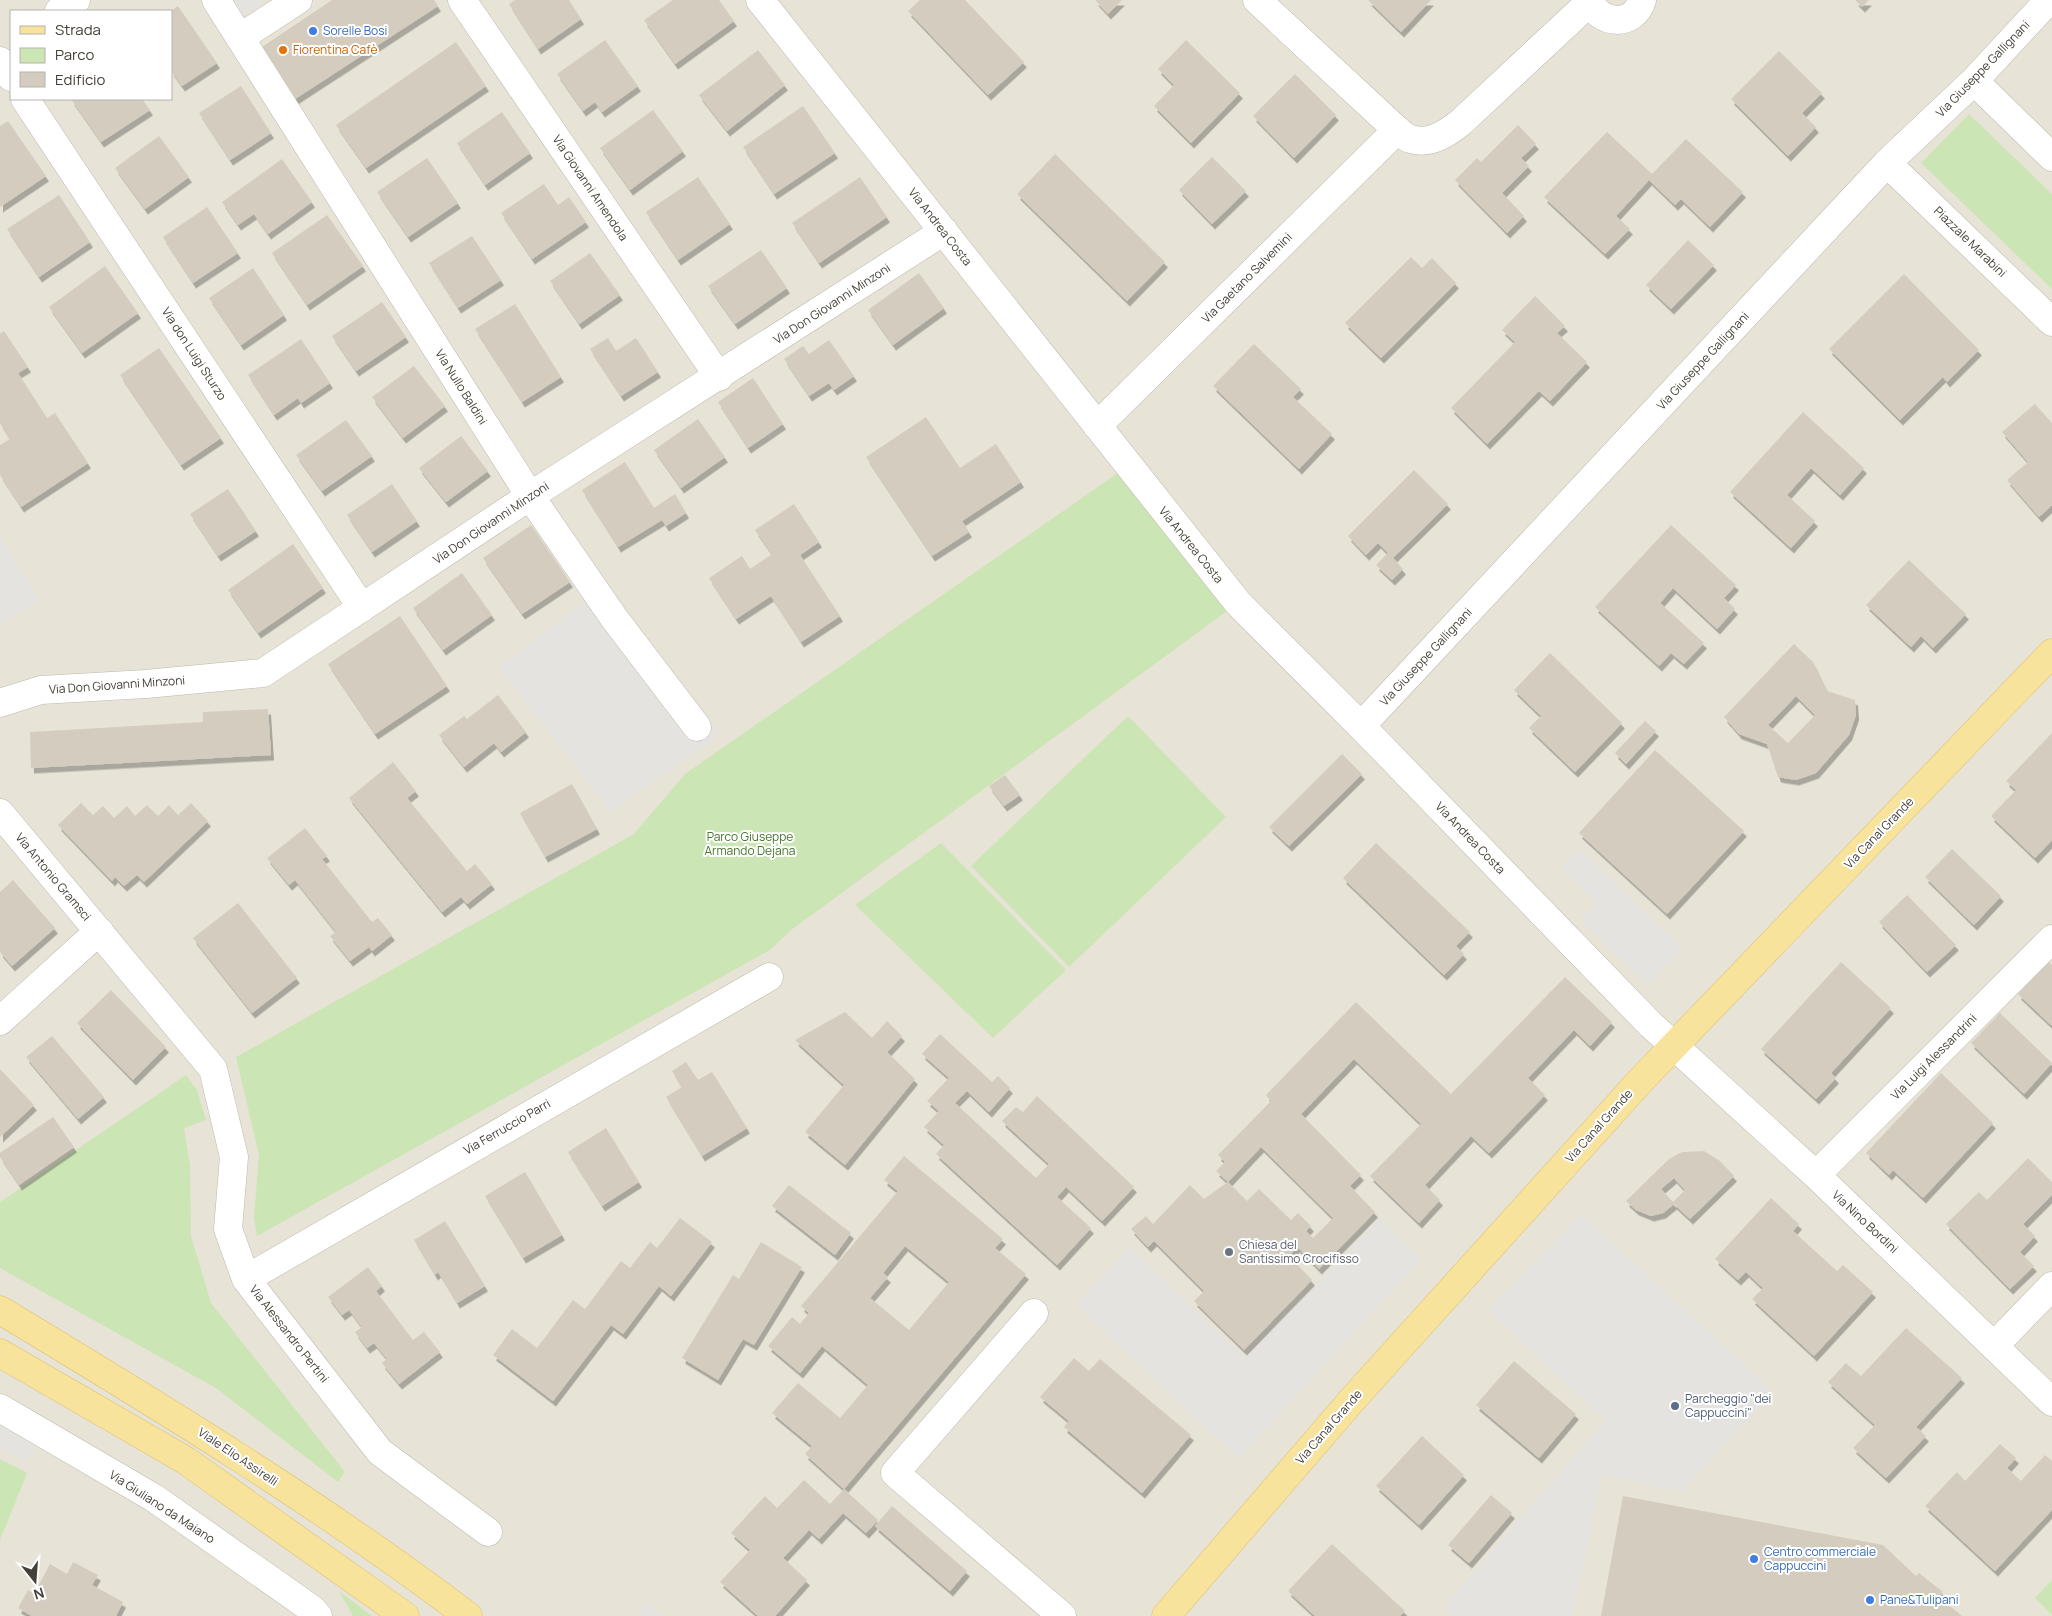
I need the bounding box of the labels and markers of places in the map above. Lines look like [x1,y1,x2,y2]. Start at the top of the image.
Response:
place label: Sorelle Bosi [323,22,387,39]
marker: Sorelle Bosi [307,25,319,37]
place label: Fiorentina Cafè [293,41,377,58]
marker: Fiorentina Cafè [277,44,289,56]
place label: Chiesa del Santissimo Crocifisso [1239,1236,1359,1267]
marker: Chiesa del Santissimo Crocifisso [1223,1246,1235,1258]
place label: Parcheggio "dei Cappuccini" [1685,1390,1771,1421]
marker: Parcheggio "dei Cappuccini" [1669,1400,1681,1412]
place label: Centro commerciale Cappuccini [1764,1543,1876,1574]
marker: Centro commerciale Cappuccini [1748,1553,1760,1565]
place label: Pane&Tulipani [1880,1591,1959,1608]
marker: Pane&Tulipani [1864,1594,1876,1606]

